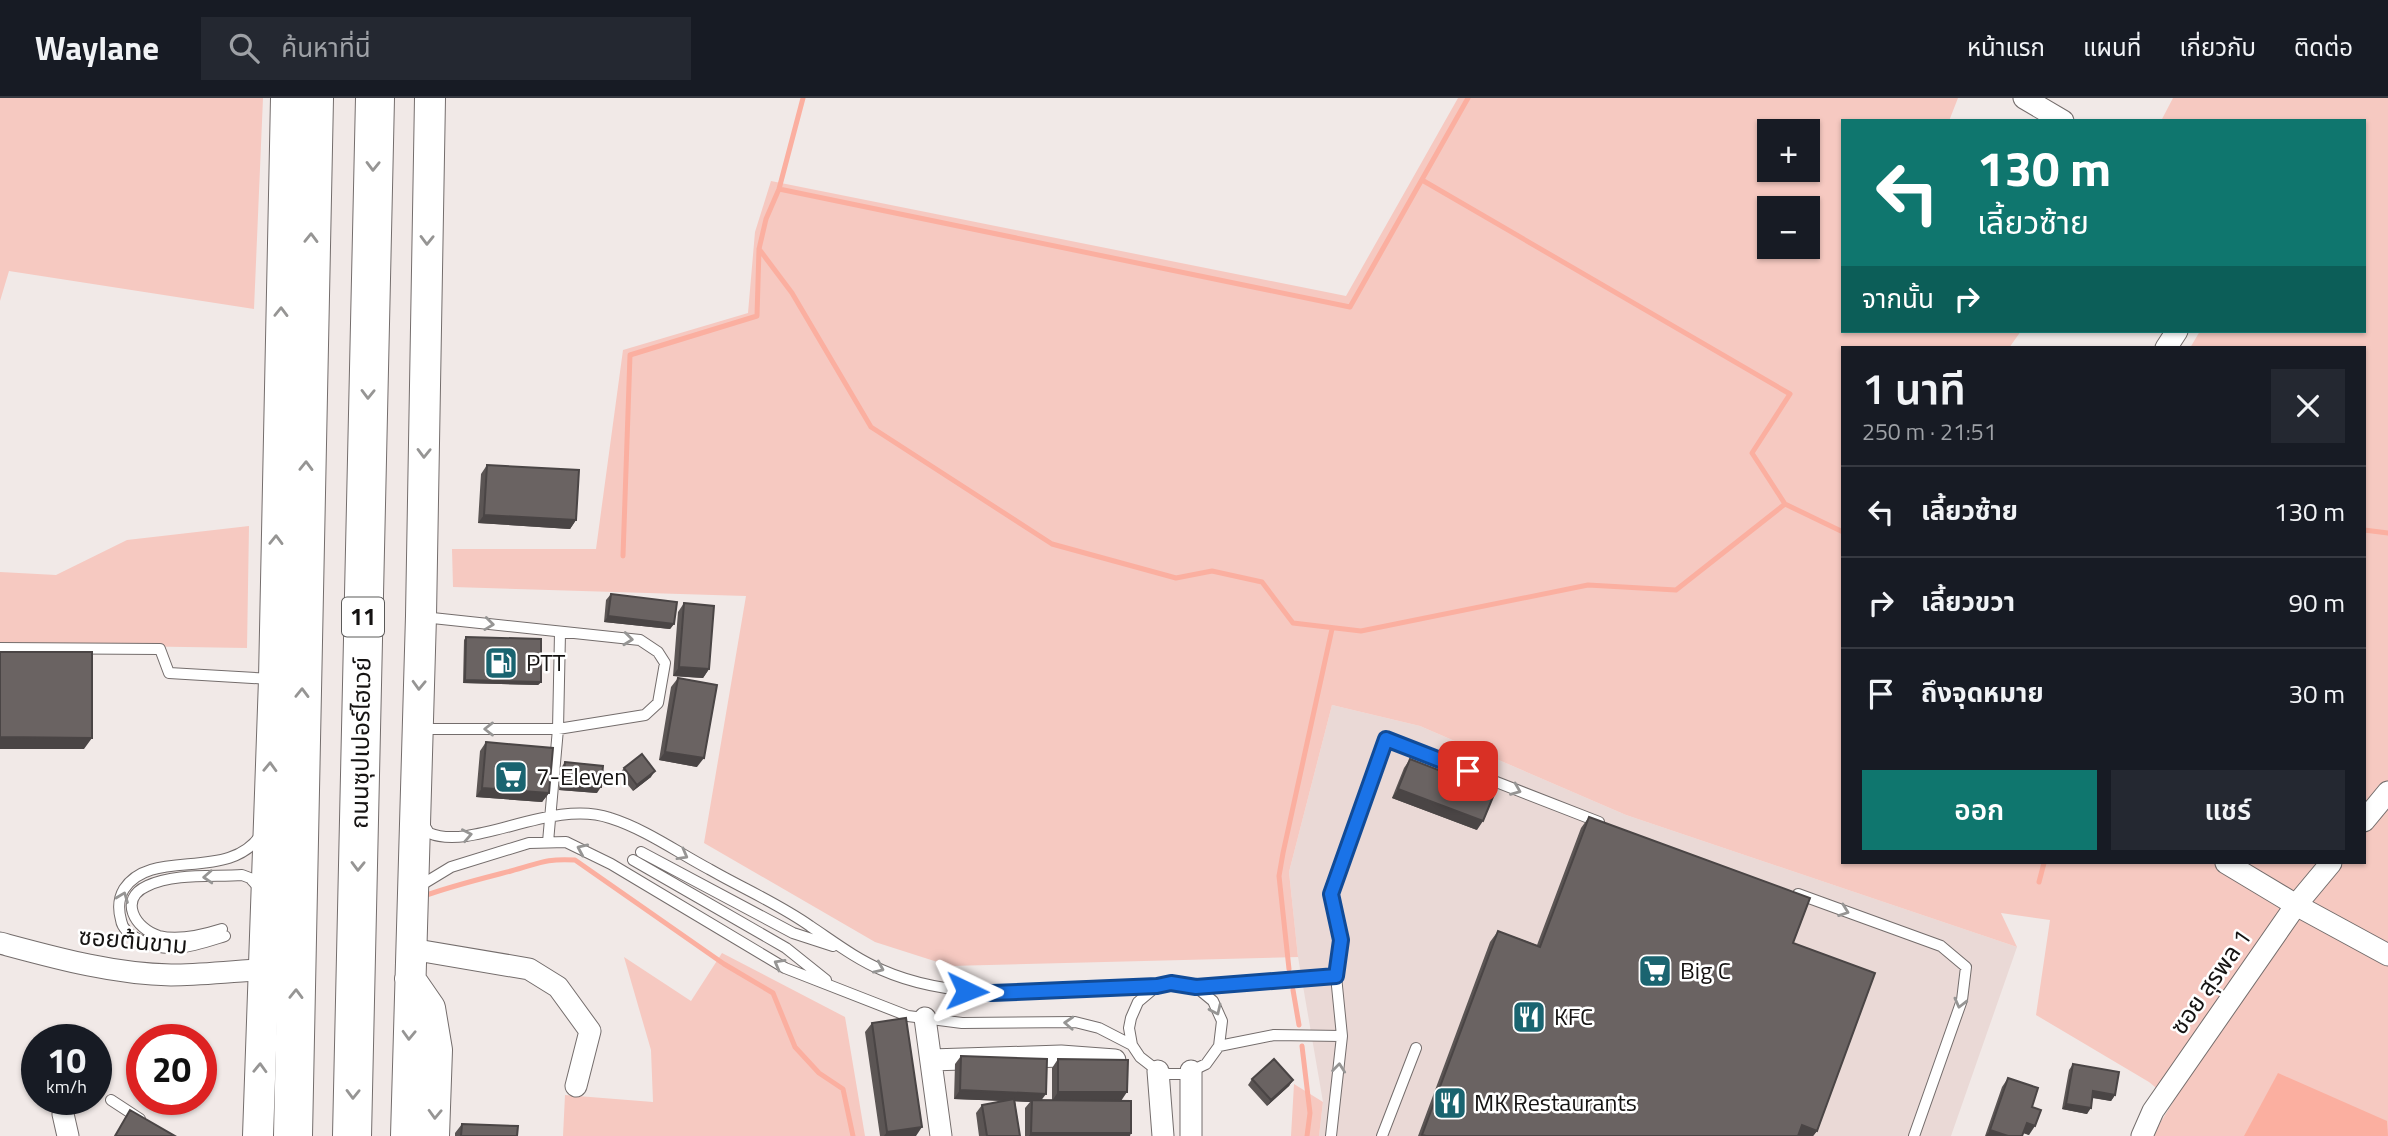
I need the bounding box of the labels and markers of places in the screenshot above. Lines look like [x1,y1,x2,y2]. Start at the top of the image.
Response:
fuel station icon: PTT [482,644,520,682]
place label: PTT [526,644,566,680]
pin [1438,741,1498,801]
supermarket icon: 7-Eleven [492,758,530,796]
place label: 7-Eleven [536,758,627,794]
supermarket icon: Big C [1636,952,1674,990]
place label: Big C [1680,952,1731,988]
restaurant icon: KFC [1510,998,1548,1036]
place label: KFC [1554,998,1593,1034]
restaurant icon: MK Restaurants [1431,1084,1469,1122]
place label: MK Restaurants [1474,1084,1637,1120]

